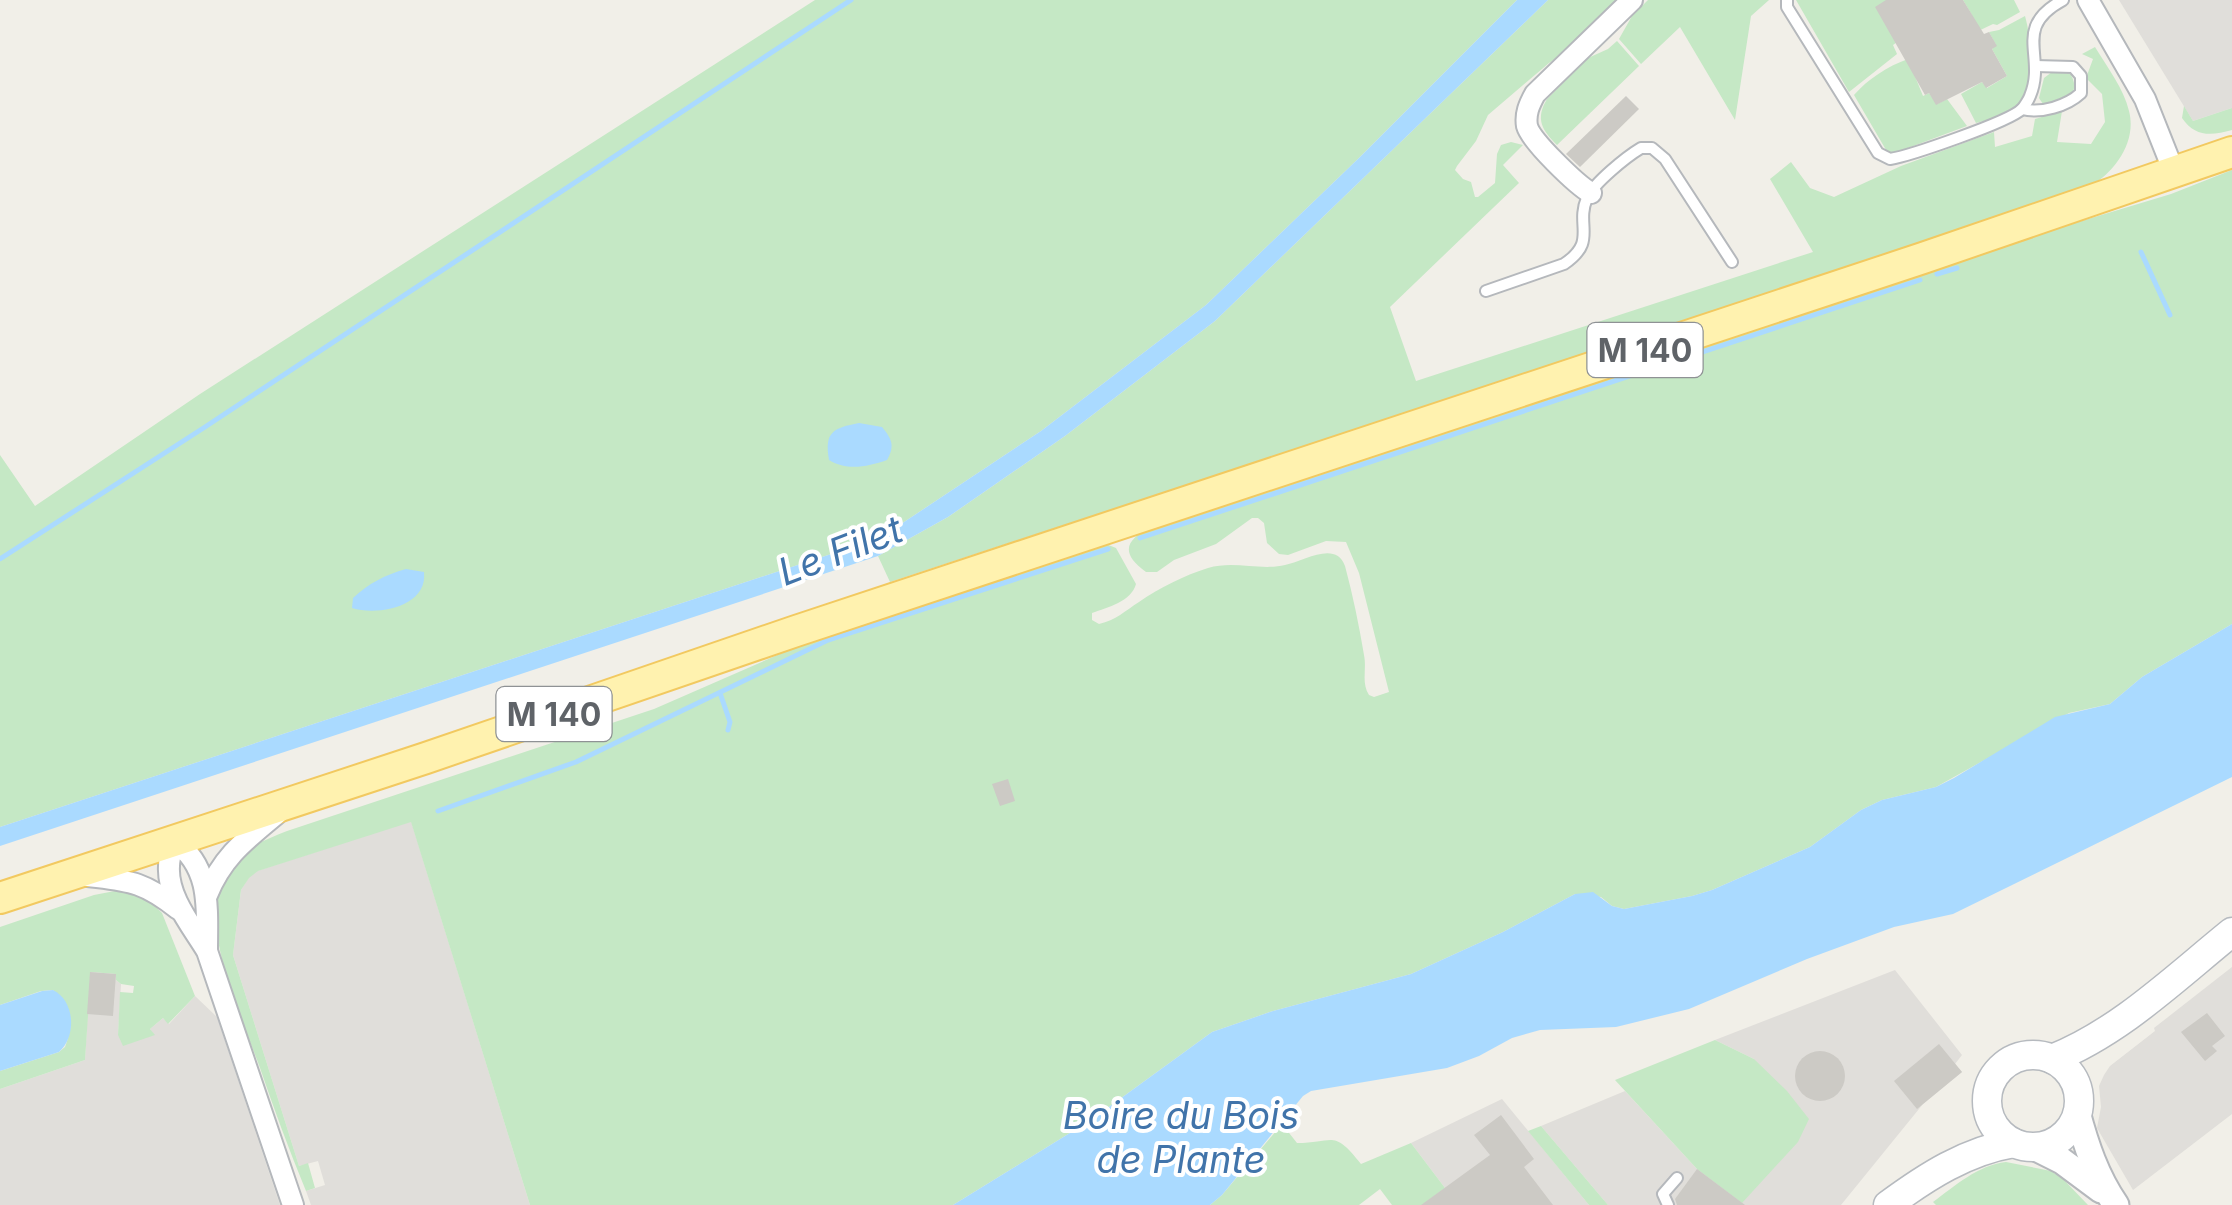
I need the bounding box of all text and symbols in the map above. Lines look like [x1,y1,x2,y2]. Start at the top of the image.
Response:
road number: M 140 [1588,323,1702,377]
water label: Le Filet [771,505,909,595]
road number: M 140 [496,687,612,741]
water label: Boire du Bois de Plante [1063,1092,1299,1182]

